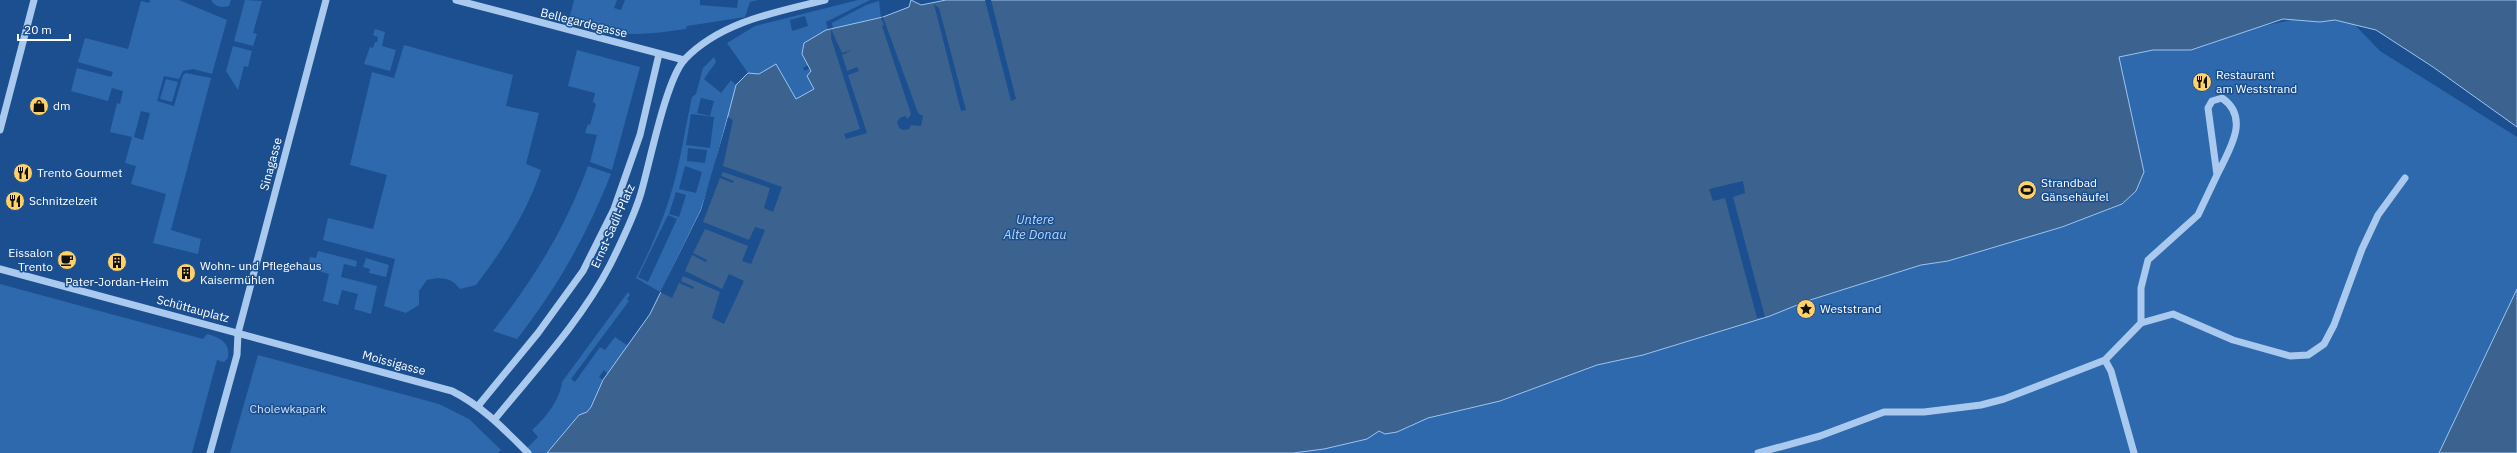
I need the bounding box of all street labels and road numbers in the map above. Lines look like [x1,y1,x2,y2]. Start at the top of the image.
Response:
street label: Bellegardegasse [539,4,630,41]
street label: Sinagasse [256,135,285,192]
street label: Ernst-Sadil-Platz [587,181,638,270]
street label: Schüttauplatz [155,292,232,326]
street label: Moissigasse [361,347,428,378]

